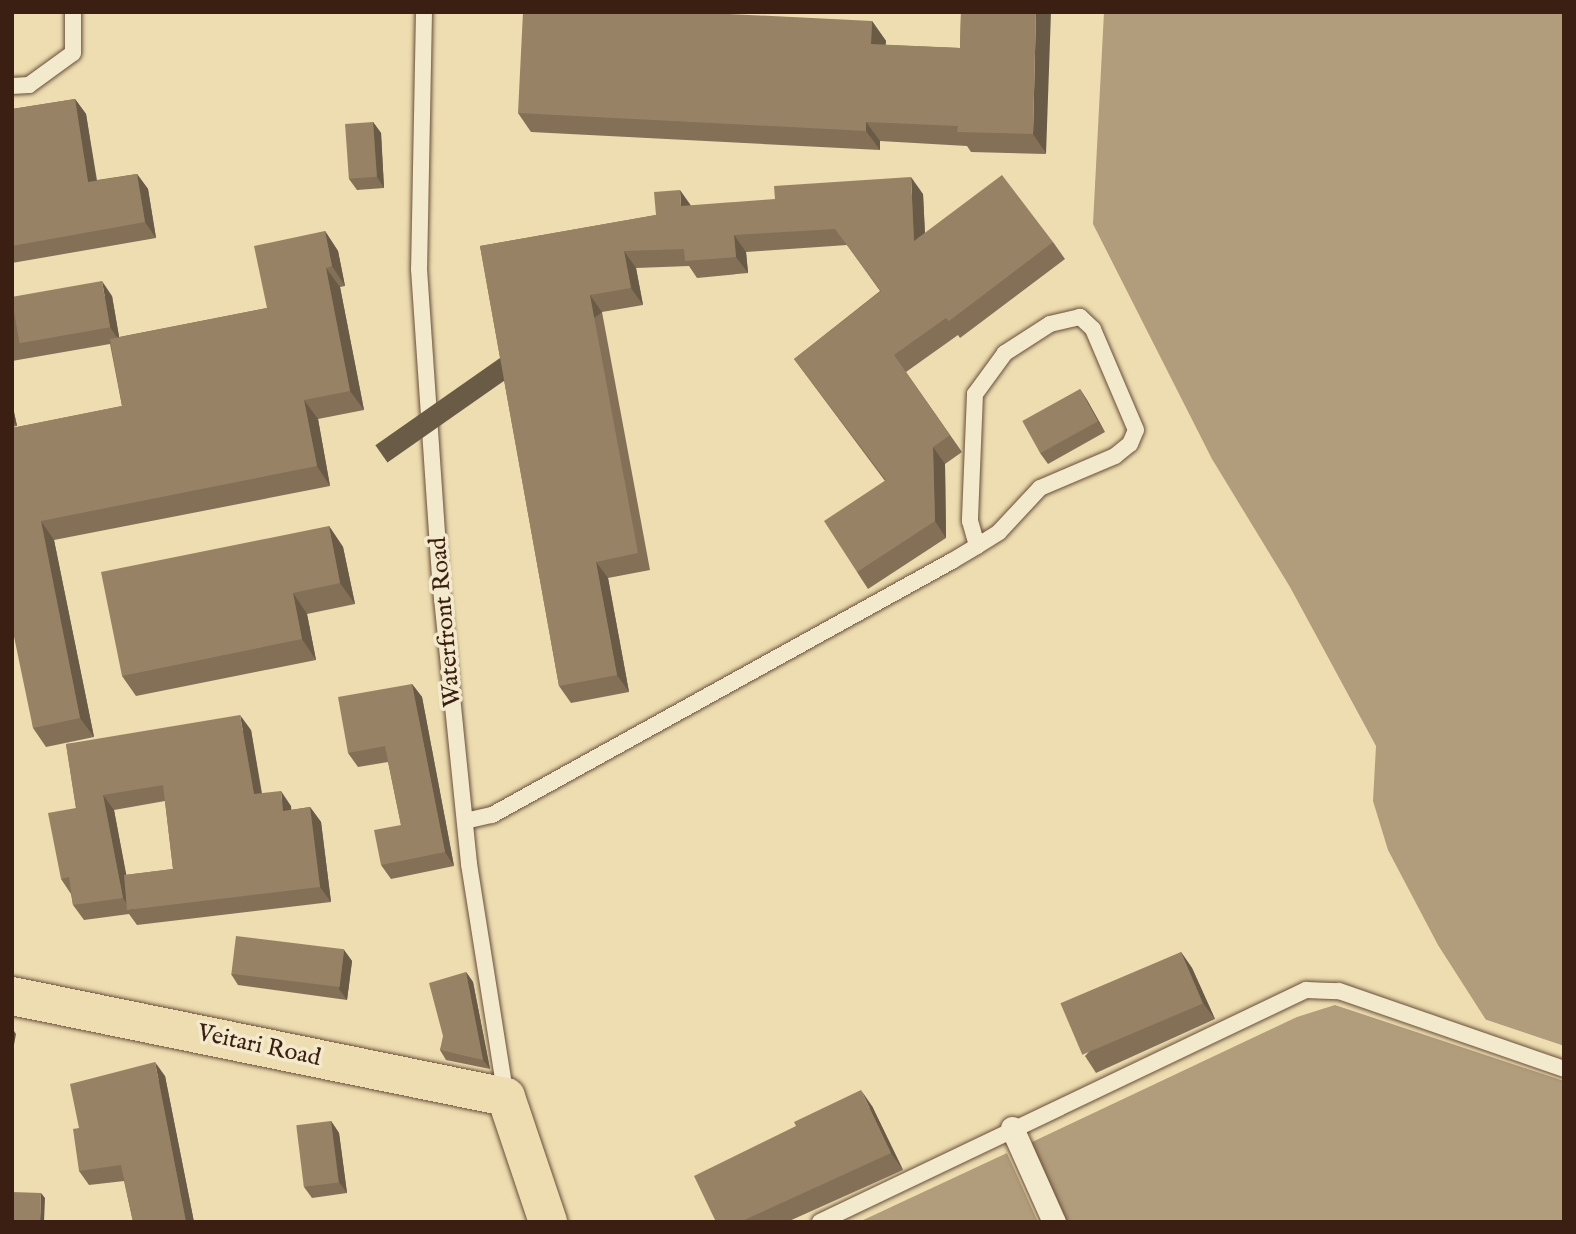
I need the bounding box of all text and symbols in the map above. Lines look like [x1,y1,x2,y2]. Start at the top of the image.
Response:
street label: Waterfront Road [424,536,468,708]
street label: Veitari Road [195,1019,323,1073]

